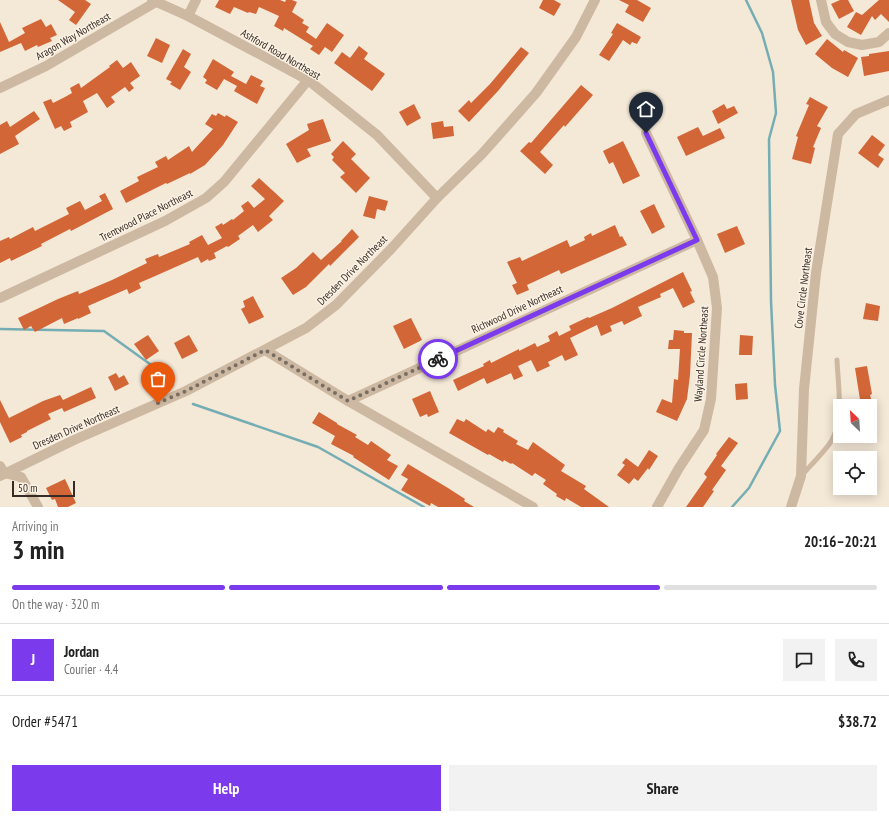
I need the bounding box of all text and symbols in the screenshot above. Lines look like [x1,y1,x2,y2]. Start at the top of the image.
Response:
street label: Aragon Way Northeast [33,9,113,63]
street label: Ashford Road Northeast [239,25,323,83]
pin [629,92,663,133]
icon: home [635,98,657,120]
street label: Trentwood Place Northeast [97,186,195,244]
street label: Dresden Drive Northeast [314,232,390,308]
street label: Cove Circle Northeast [791,247,815,329]
street label: Richwood Drive Northeast [469,282,565,336]
street label: Wayland Circle Northeast [691,306,711,402]
courier [418,339,458,379]
icon: bike [427,348,449,370]
pin [141,362,175,403]
icon: bag [147,368,169,390]
north arrow [833,399,877,443]
map controls [833,399,877,495]
street label: Dresden Drive Northeast [31,402,121,452]
button: locate [833,451,877,495]
scale bar [12,479,75,498]
text: 50 m [18,481,37,495]
text: Arriving in [12,518,59,535]
text: 20:16–20:21 [804,532,877,551]
text: 3 min [12,533,65,566]
text: On the way · 320 m [12,596,99,613]
button: chat [783,639,825,681]
button: phone [835,639,877,681]
text: Jordan [64,642,99,661]
text: J [31,650,35,669]
text: Courier · 4.4 [64,661,118,678]
text: Order #5471 [12,712,78,731]
text: $38.72 [838,712,877,731]
button: Help [12,765,441,811]
button: Share [449,765,877,811]

